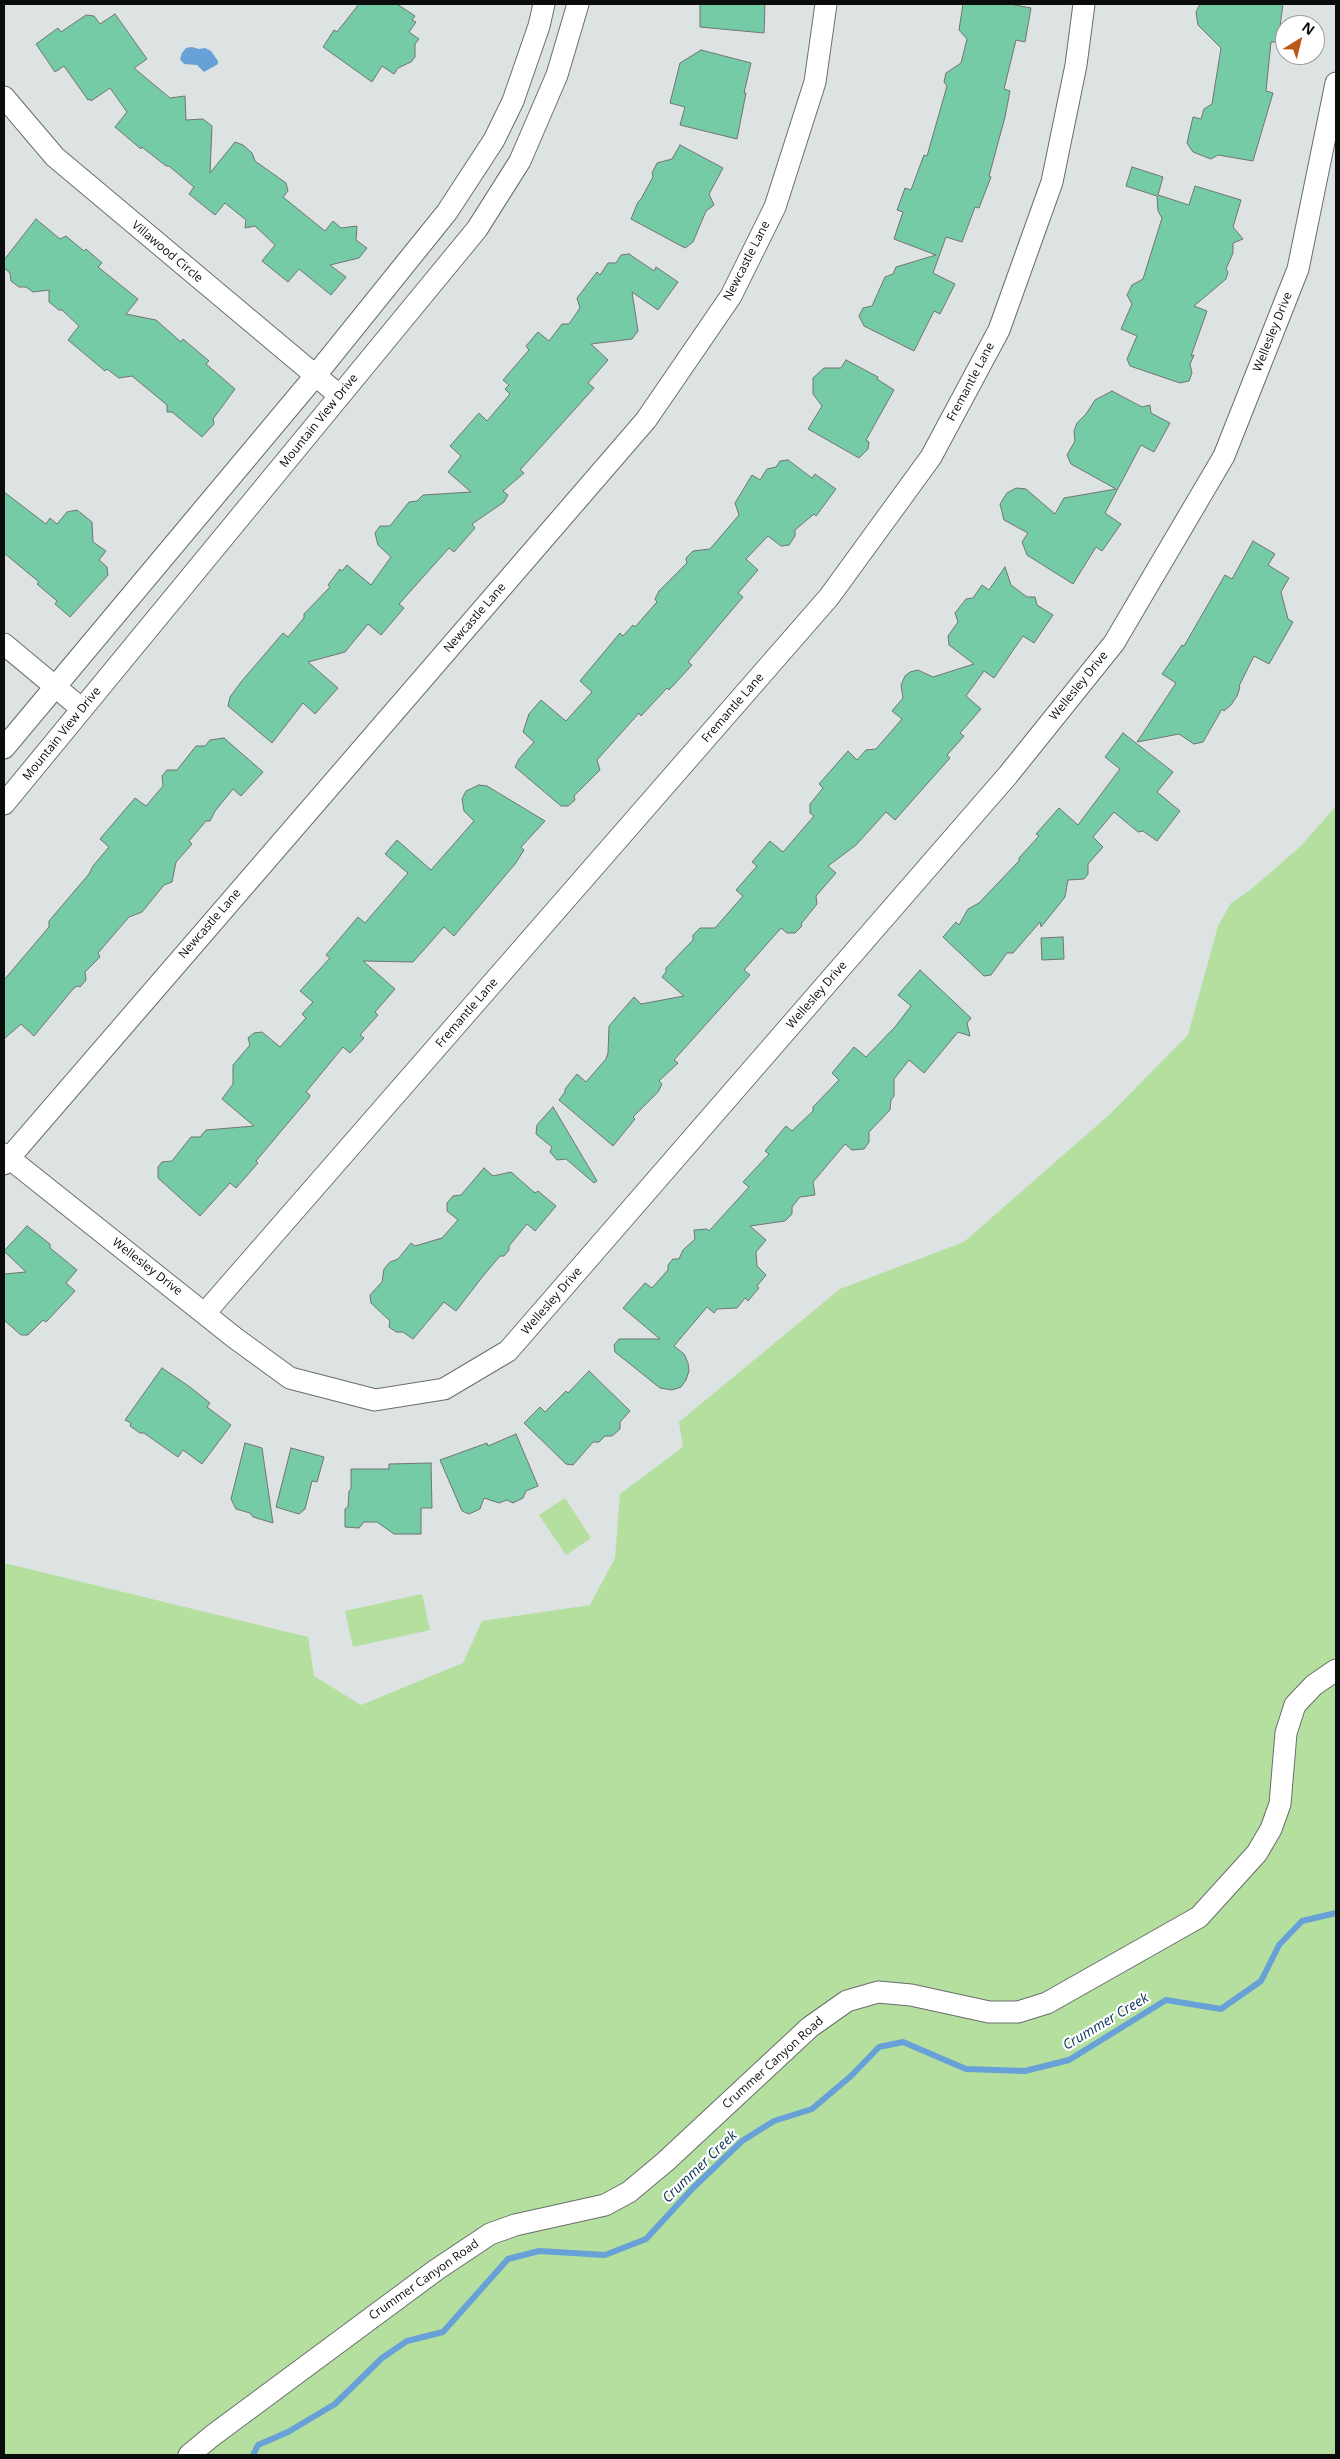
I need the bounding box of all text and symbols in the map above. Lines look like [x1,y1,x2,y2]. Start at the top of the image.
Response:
north arrow [1275,15,1325,65]
text: N [1298,17,1319,39]
street label: Villawood Circle [129,218,205,286]
street label: Newcastle Lane [721,219,773,303]
street label: Wellesley Drive [1250,290,1296,374]
street label: Fremantle Lane [944,340,998,424]
street label: Mountain View Drive [277,371,361,471]
street label: Newcastle Lane [441,580,509,656]
street label: Wellesley Drive [1047,649,1111,723]
street label: Fremantle Lane [699,670,767,746]
street label: Mountain View Drive [20,684,104,784]
street label: Newcastle Lane [176,886,244,962]
street label: Wellesley Drive [784,958,850,1032]
street label: Fremantle Lane [433,975,501,1051]
street label: Wellesley Drive [109,1235,185,1299]
street label: Wellesley Drive [519,1264,585,1338]
water label: Crummer Creek [1060,1990,1152,2054]
street label: Crummer Canyon Road [720,2014,826,2112]
water label: Crummer Creek [659,2127,741,2207]
street label: Crummer Canyon Road [366,2237,482,2323]

